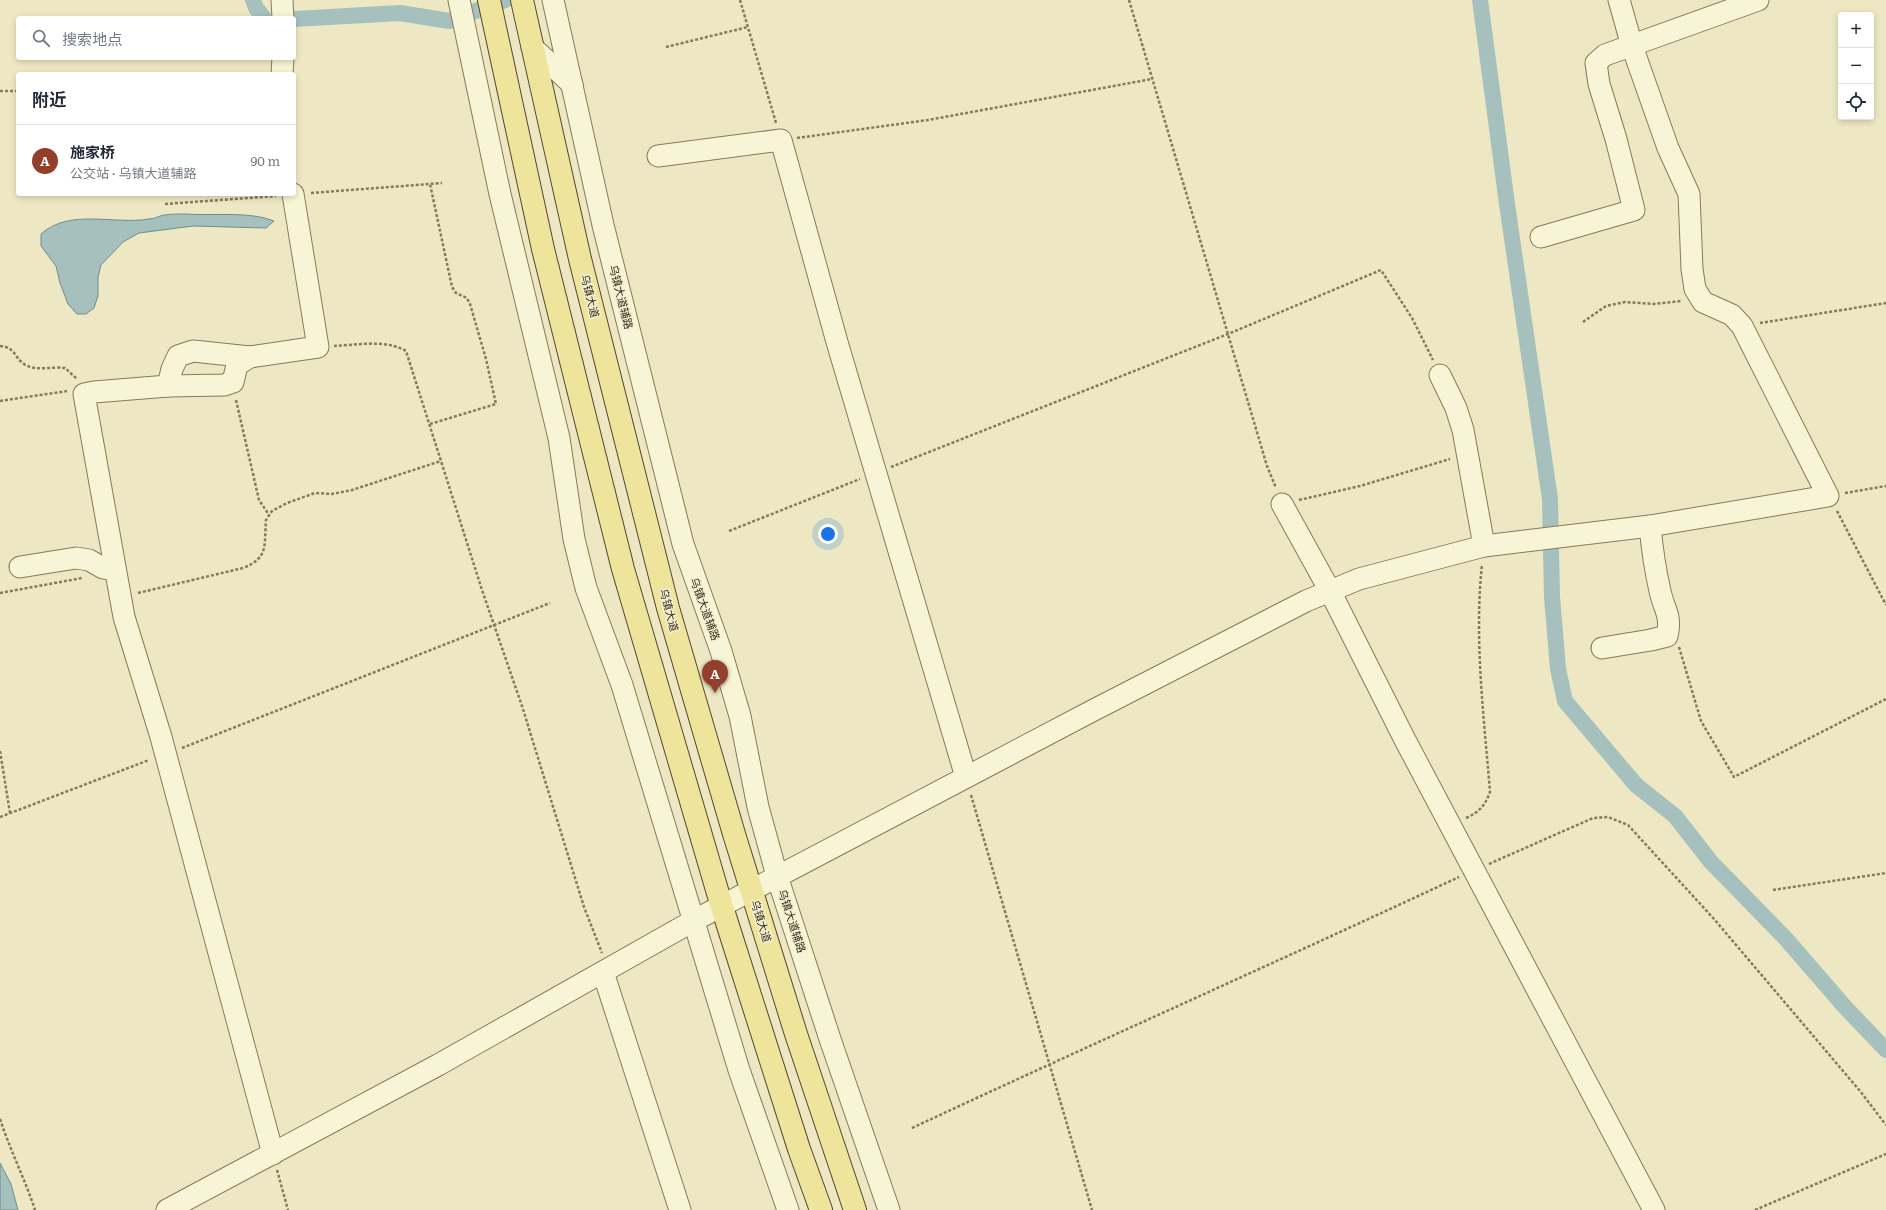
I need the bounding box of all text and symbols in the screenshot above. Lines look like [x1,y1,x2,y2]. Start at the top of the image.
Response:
map controls [1838,12,1874,120]
button: + [1838,12,1874,48]
search box [16,16,296,60]
icon: search [30,27,52,49]
text: 搜索地点 [62,27,122,50]
button: − [1838,48,1874,84]
button: locate [1838,84,1874,120]
text: 附近 [32,86,66,111]
text: 施家桥 [70,140,115,163]
text: A [40,151,50,170]
text: 90 m [250,151,280,170]
text: 公交站 · 乌镇大道辅路 [70,163,197,182]
street label: 乌镇大道辅路 [606,263,638,331]
street label: 乌镇大道 [578,272,604,319]
your location [818,524,838,544]
street label: 乌镇大道辅路 [687,575,725,642]
street label: 乌镇大道 [657,586,683,633]
pin: A [702,660,728,693]
street label: 乌镇大道辅路 [775,887,811,955]
street label: 乌镇大道 [748,897,776,944]

